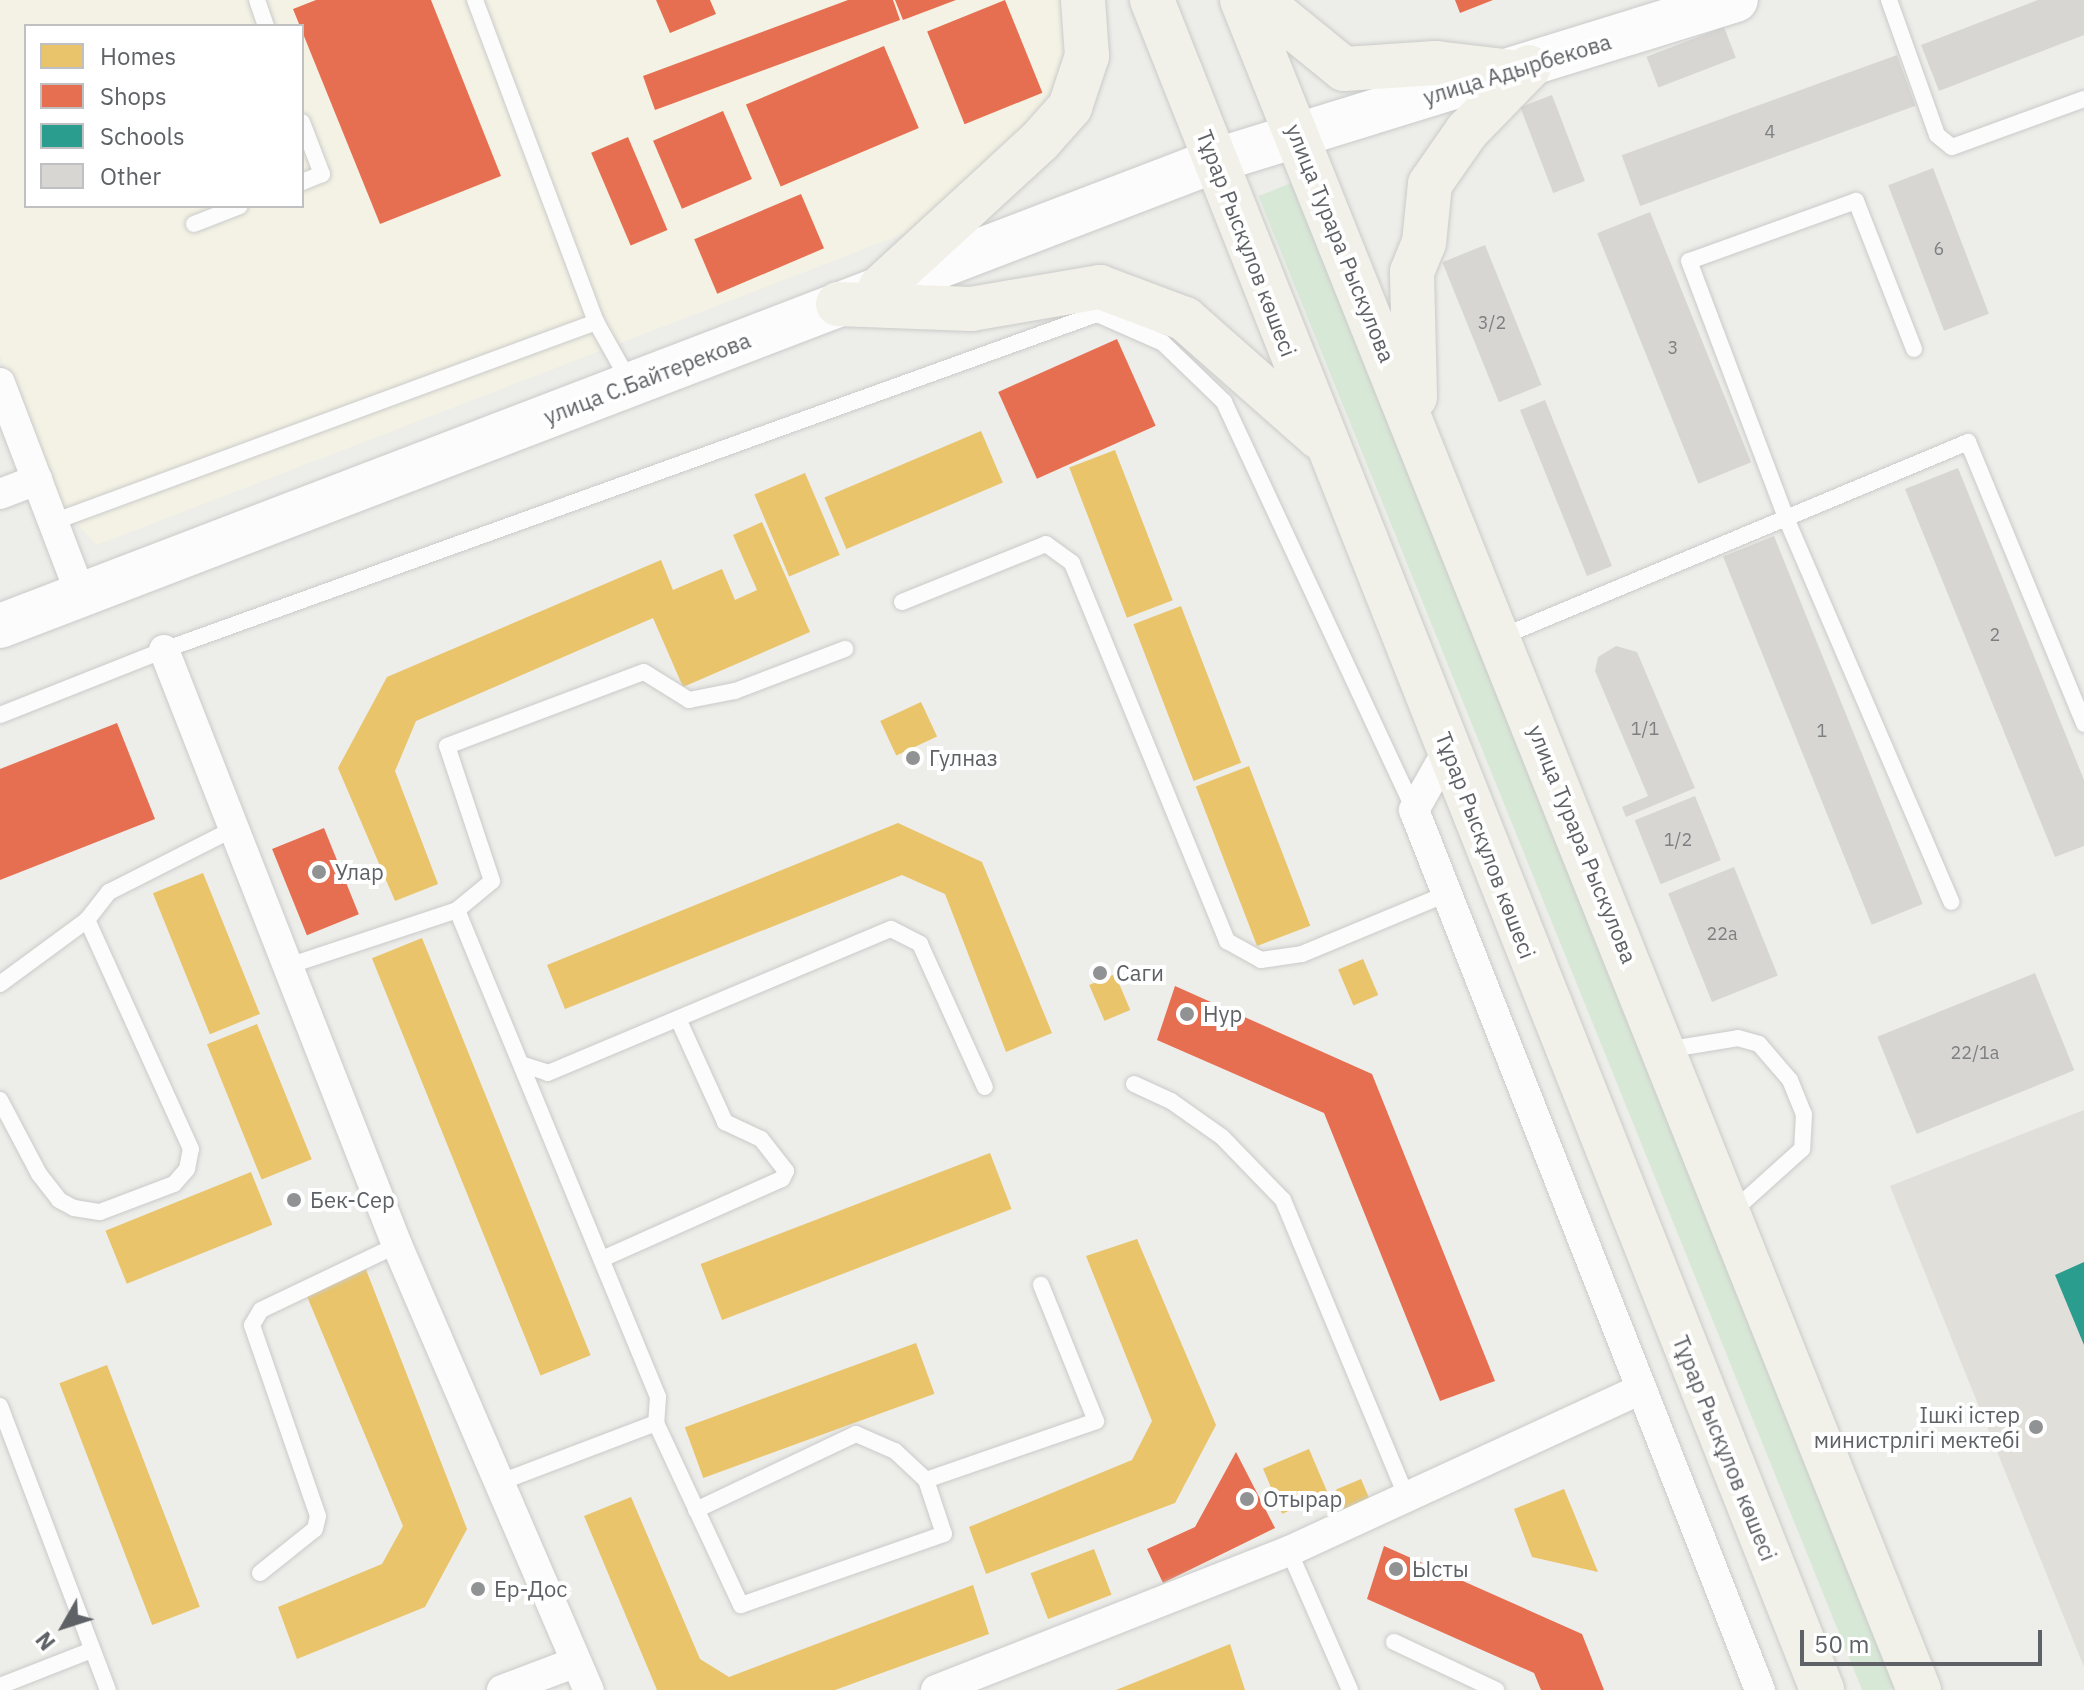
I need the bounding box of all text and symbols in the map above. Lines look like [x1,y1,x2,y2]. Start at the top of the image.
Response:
legend [24,24,304,208]
street label: улица Адырбекова [1420,28,1614,110]
text: Homes [100,40,176,72]
text: Shops [100,80,167,112]
text: Schools [100,120,185,152]
street label: улица Турара Рыскулова [1281,120,1401,366]
house number: 4 [1765,121,1775,143]
street label: Тұрар Рыскұлов көшесі [1192,126,1302,360]
text: Other [100,160,161,192]
house number: 6 [1934,238,1944,260]
house number: 3/2 [1478,312,1506,334]
street label: улица С.Байтерекова [540,326,754,430]
house number: 3 [1668,337,1678,359]
house number: 2 [1990,624,2000,646]
house number: 1/1 [1631,718,1659,740]
house number: 1 [1817,720,1827,742]
street label: улица Турара Рыскулова [1523,721,1643,967]
street label: Тұрар Рыскұлов көшесі [1431,728,1541,962]
place label: Гулназ [929,745,998,771]
marker: Гулназ [904,749,922,767]
house number: 1/2 [1664,829,1692,851]
place label: Улар [335,859,384,885]
marker: Улар [310,863,328,881]
house number: 22а [1706,923,1738,945]
place label: Саги [1116,960,1164,986]
marker: Саги [1091,964,1109,982]
place label: Нур [1203,1001,1242,1027]
marker: Нур [1178,1005,1196,1023]
house number: 22/1а [1951,1042,1999,1064]
place label: Бек-Сер [310,1187,395,1213]
marker: Бек-Сер [285,1191,303,1209]
street label: Тұрар Рыскұлов көшесі [1668,1332,1782,1564]
place label: Ішкі істер министрлігі мектебі [1814,1401,2020,1452]
marker: Ішкі істер министрлігі мектебі [2027,1418,2045,1436]
place label: Отырар [1263,1486,1342,1512]
marker: Отырар [1238,1490,1256,1508]
place label: Ысты [1412,1556,1469,1582]
marker: Ысты [1387,1560,1405,1578]
place label: Ер-Дос [494,1576,567,1602]
marker: Ер-Дос [469,1580,487,1598]
north arrow [24,1586,104,1666]
scale bar [1804,1614,2046,1664]
text: N [29,1626,61,1657]
text: 50 m [1814,1628,1869,1660]

